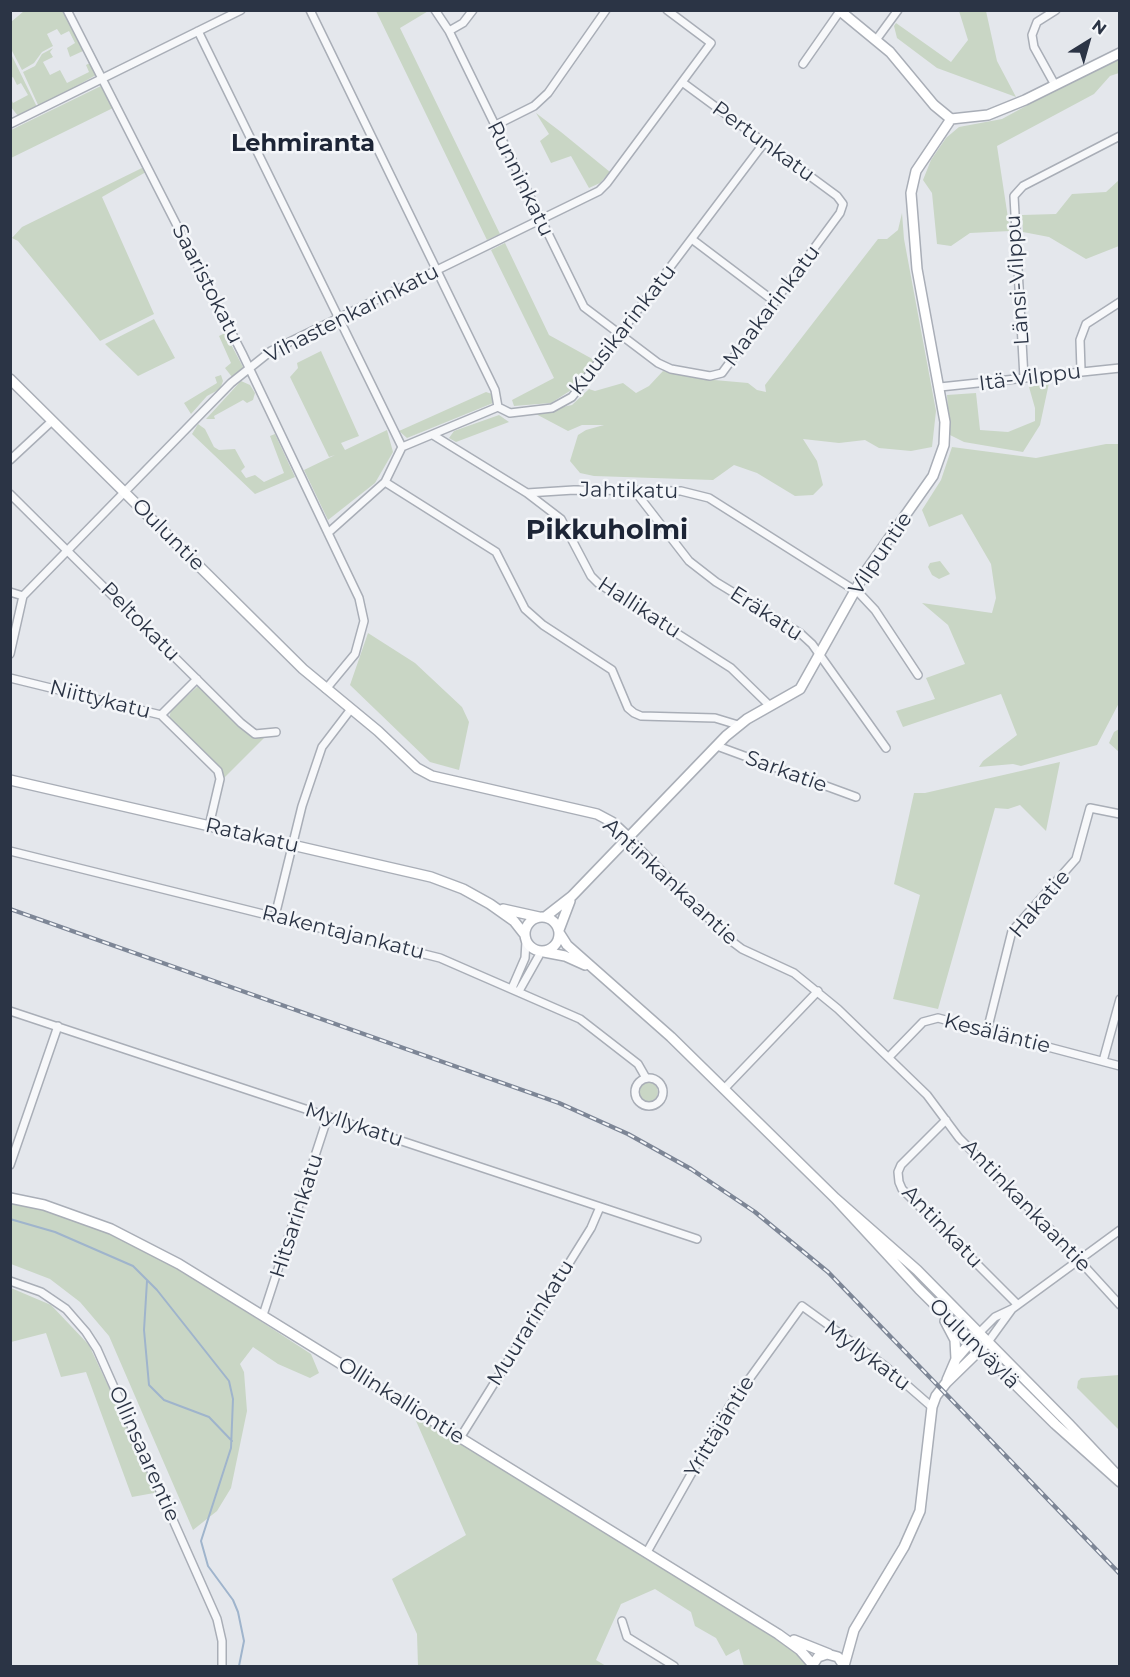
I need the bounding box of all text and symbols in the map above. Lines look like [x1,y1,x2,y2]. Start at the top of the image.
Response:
north arrow [1058,12,1118,72]
text: N [1088,16,1110,39]
street label: Pertunkatu [707,96,819,188]
street label: Runninkatu [481,117,559,241]
district label: Lehmiranta [231,130,375,158]
street label: Länsi-Vilppu [1001,214,1035,346]
street label: Saaristokatu [166,220,248,348]
street label: Maakarinkatu [718,240,826,372]
street label: Vihastenkarinkatu [261,259,443,369]
street label: Kuusikarinkatu [564,260,682,400]
street label: Itä-Vilppu [978,359,1082,397]
street label: Jahtikatu [579,478,679,504]
street label: Ouluntie [126,493,210,577]
street label: Vilpuntie [844,508,918,600]
district label: Pikkuholmi [526,515,688,547]
street label: Hallikatu [593,572,685,644]
street label: Peltokatu [95,577,185,667]
street label: Eräkatu [725,581,807,647]
street label: Niittykatu [47,675,153,725]
street label: Sarkatie [742,746,830,798]
street label: Ratakatu [203,813,301,859]
street label: Antinkankaantie [598,813,742,951]
street label: Hakatie [1004,865,1076,943]
street label: Rakentajankatu [259,901,427,965]
street label: Kesäläntie [941,1009,1053,1059]
street label: Myllykatu [302,1097,406,1153]
street label: Antinkankaantie [956,1134,1096,1278]
street label: Hitsarinkatu [265,1151,329,1281]
street label: Antinkatu [896,1180,988,1274]
street label: Muurarinkatu [482,1255,580,1391]
street label: Oulunväylä [923,1293,1025,1395]
street label: Myllykatu [819,1315,915,1397]
street label: Ollinkalliontie [333,1352,469,1450]
street label: Yrittäjäntie [680,1372,760,1482]
street label: Ollinsaarentie [103,1382,185,1526]

